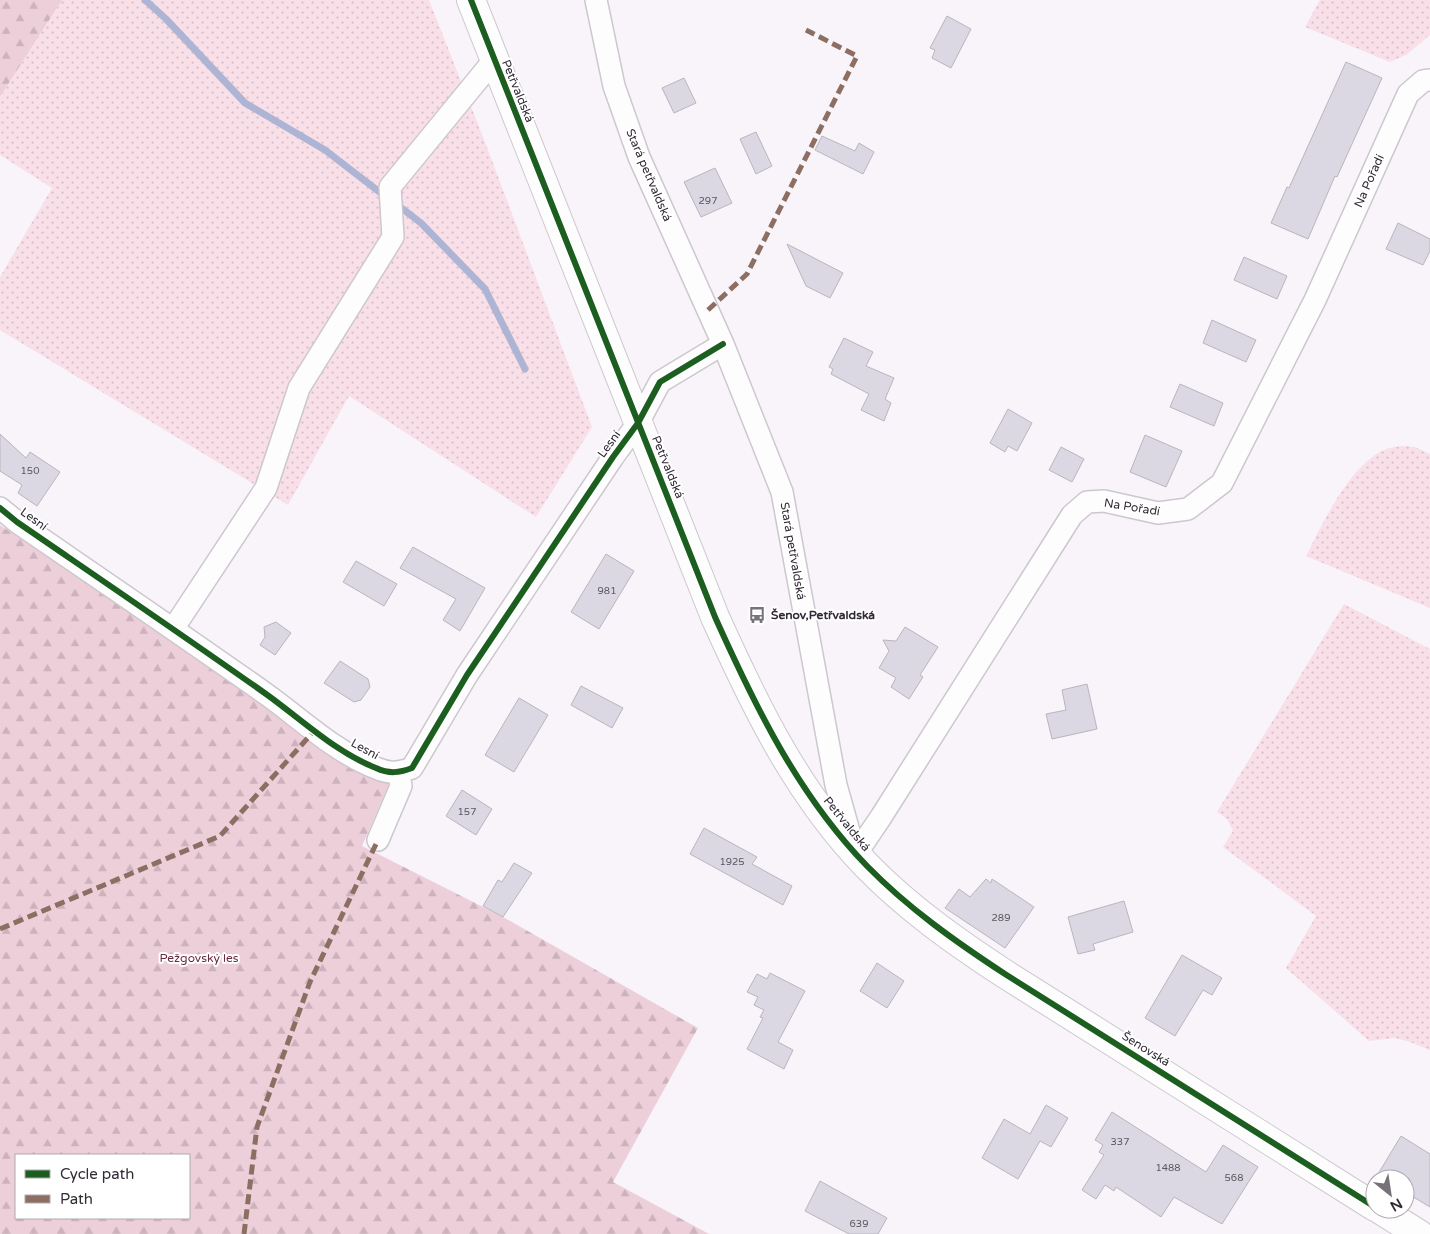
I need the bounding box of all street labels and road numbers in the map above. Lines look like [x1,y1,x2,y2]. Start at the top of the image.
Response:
street label: Petřvaldská [499,58,537,124]
street label: Stará petřvaldská [623,127,675,223]
street label: Na Pořadí [1351,152,1387,210]
street label: Lesní [595,428,623,460]
street label: Petřvaldská [649,434,687,500]
street label: Na Pořadí [1103,496,1161,518]
street label: Stará petřvaldská [778,501,808,601]
street label: Lesní [18,505,50,533]
street label: Lesní [349,736,381,762]
street label: Petřvaldská [821,794,873,854]
street label: Šenovská [1119,1029,1173,1069]

